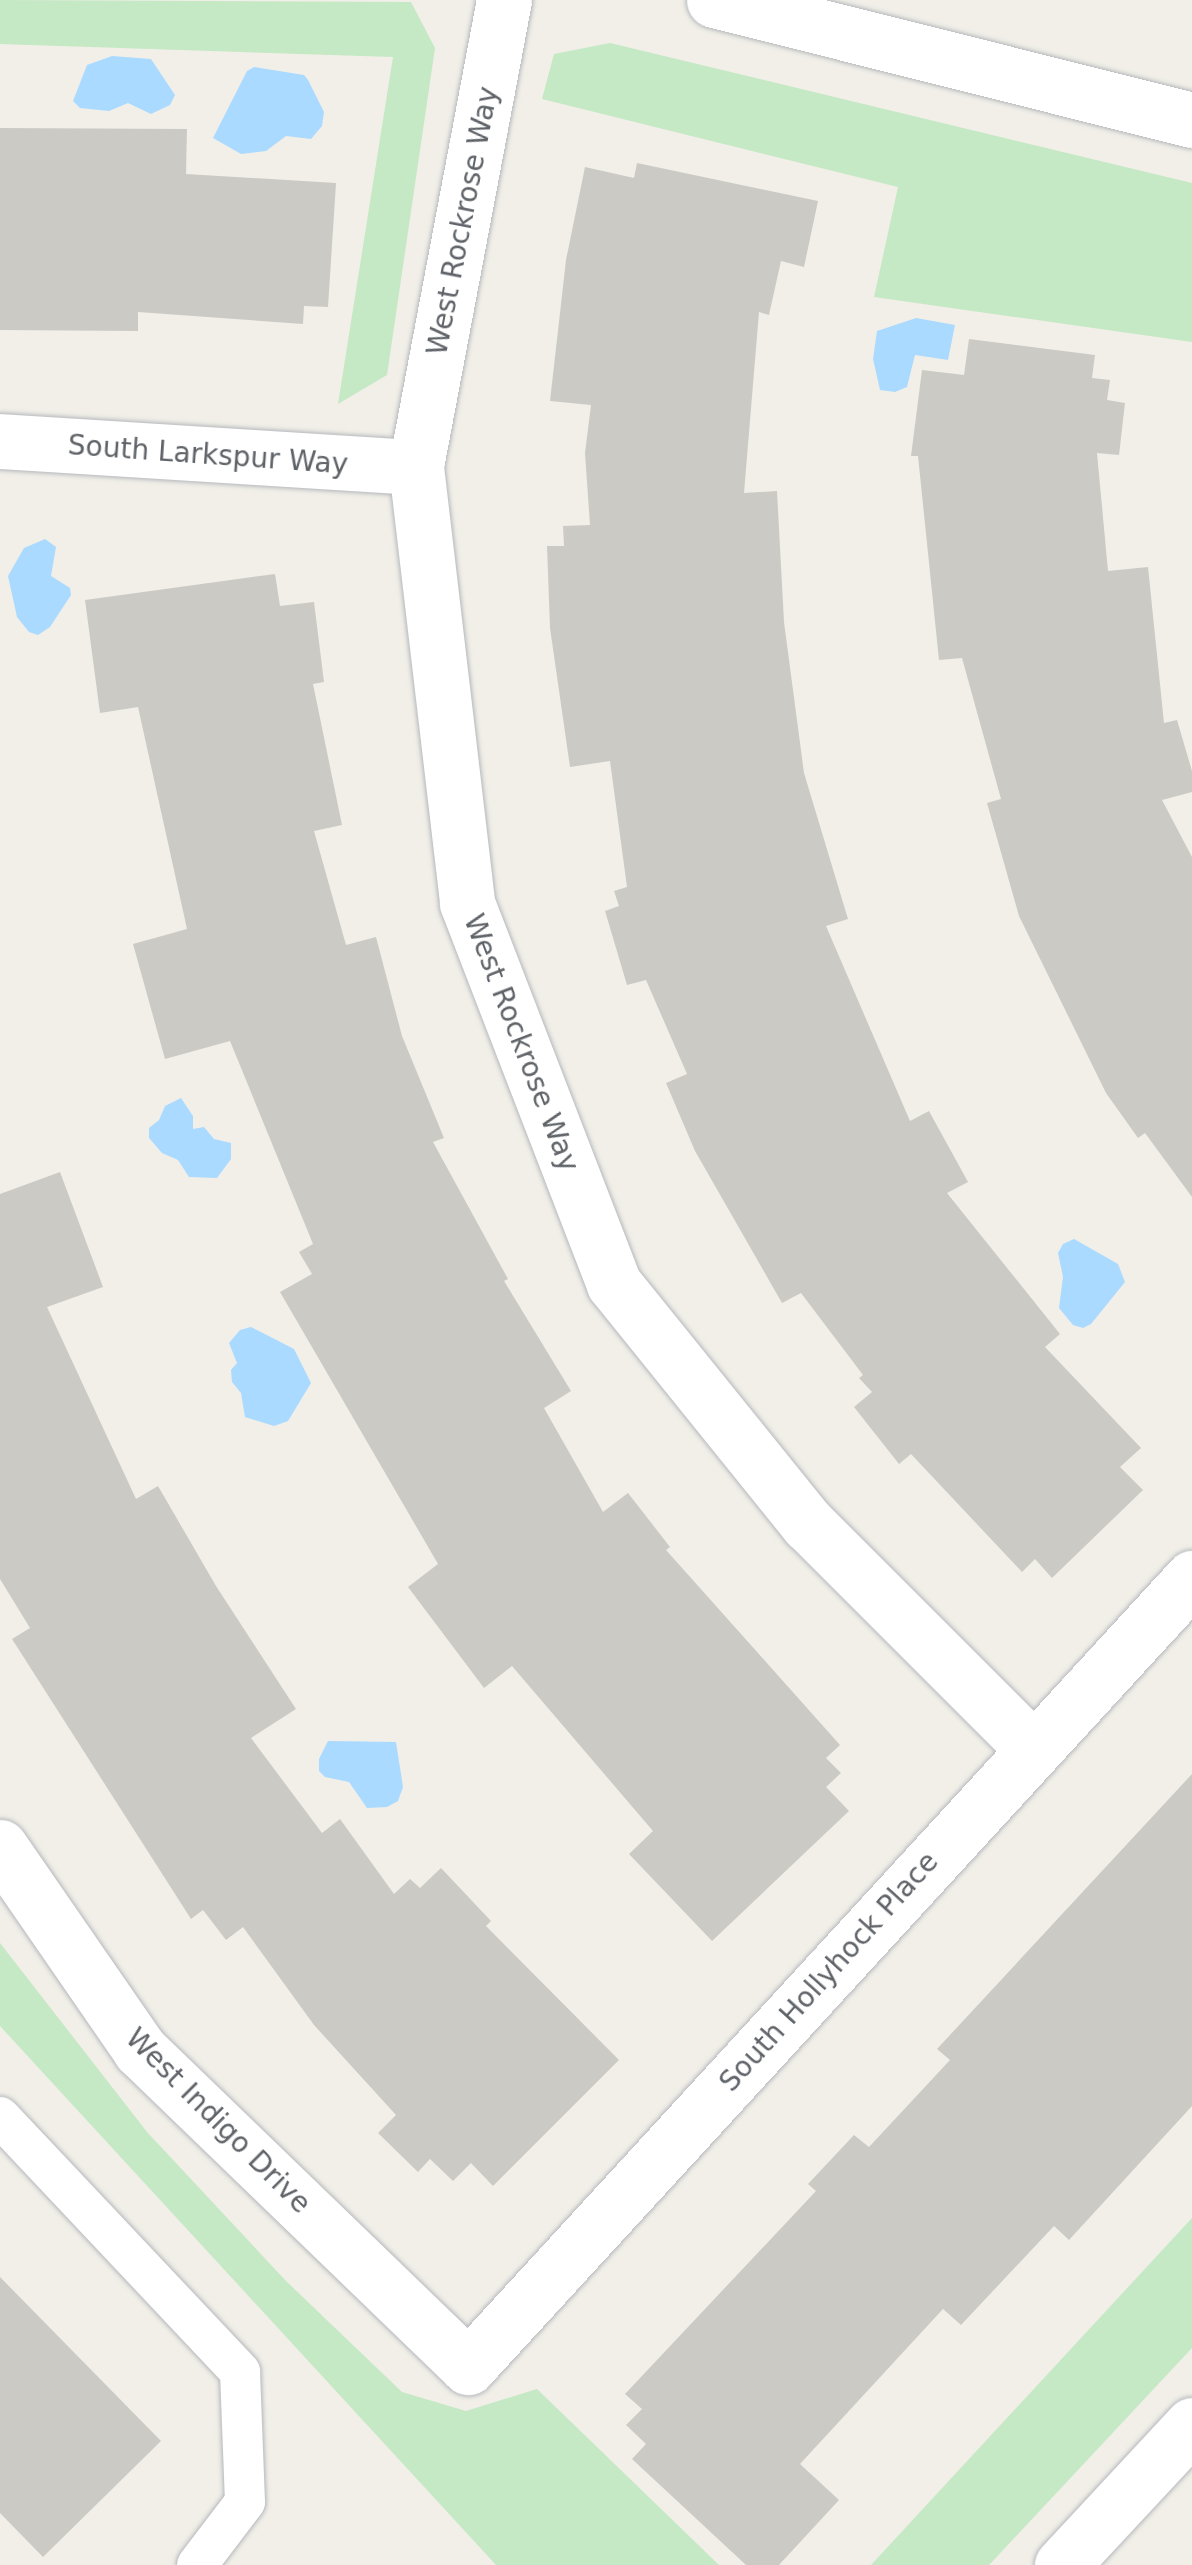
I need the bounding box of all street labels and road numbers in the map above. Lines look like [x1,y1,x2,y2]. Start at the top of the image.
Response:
street label: West Rockrose Way [420,84,506,358]
street label: South Larkspur Way [67,428,349,482]
street label: West Rockrose Way [456,910,586,1176]
street label: South Hollyhock Place [713,1845,945,2099]
street label: West Indigo Drive [119,2022,317,2220]

